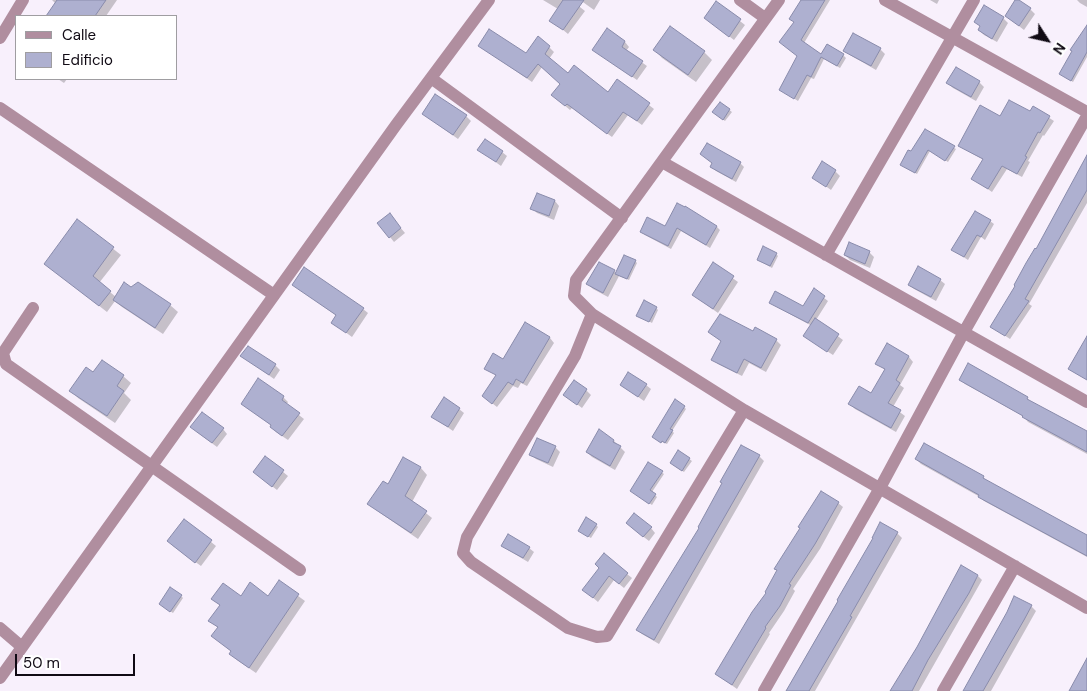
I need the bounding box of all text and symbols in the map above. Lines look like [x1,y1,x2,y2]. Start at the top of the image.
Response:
legend [15,15,178,80]
north arrow [1022,15,1072,65]
text: Calle [62,25,96,45]
text: N [1049,39,1070,58]
text: Edificio [62,50,113,70]
scale bar [18,644,138,676]
text: 50 m [23,653,60,673]

